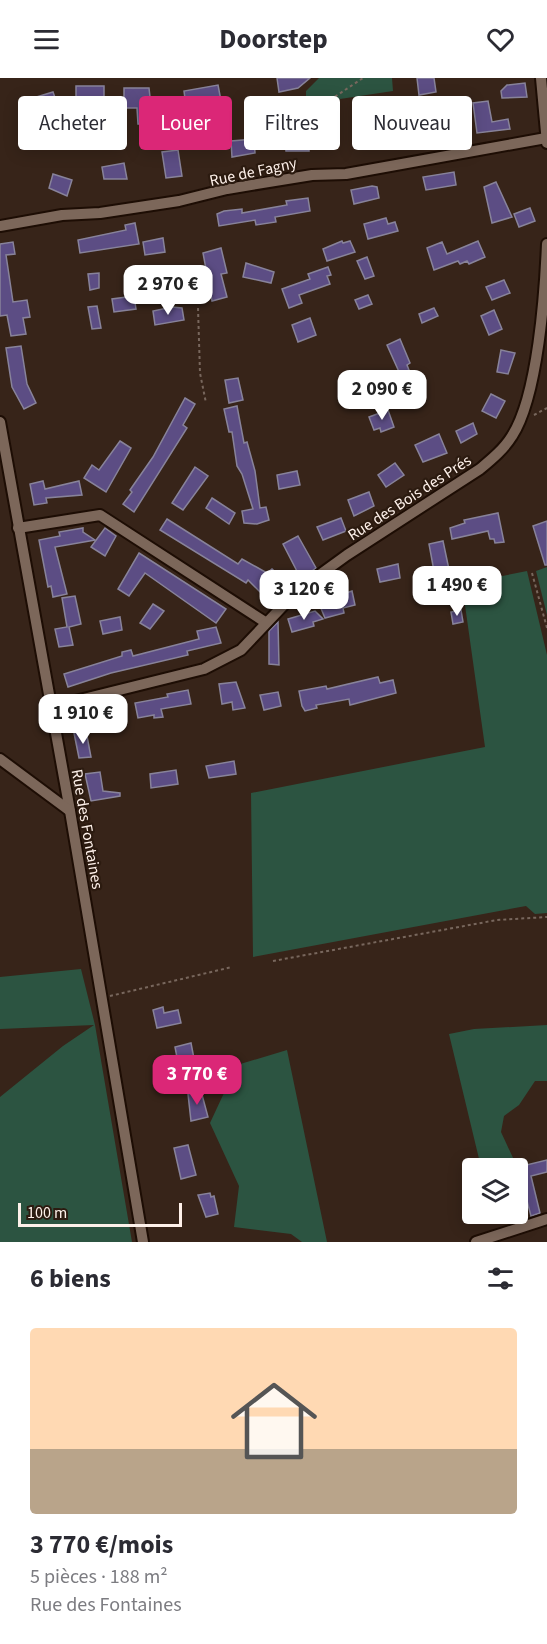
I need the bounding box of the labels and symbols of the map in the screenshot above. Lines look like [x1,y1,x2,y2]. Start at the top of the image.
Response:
street label: Rue de Fagny [208,152,299,192]
pin: 2 970 € [113,265,223,316]
pin: 2 090 € [327,370,437,421]
street label: Rue des Bois des Prés [343,449,476,546]
pin: 1 490 € [402,566,512,617]
pin: 3 120 € [249,570,359,621]
pin: 1 910 € [28,694,138,745]
street label: Rue des Fontaines [66,768,108,891]
pin: 3 770 € [142,1055,252,1106]
scale bar [18,1200,182,1228]

